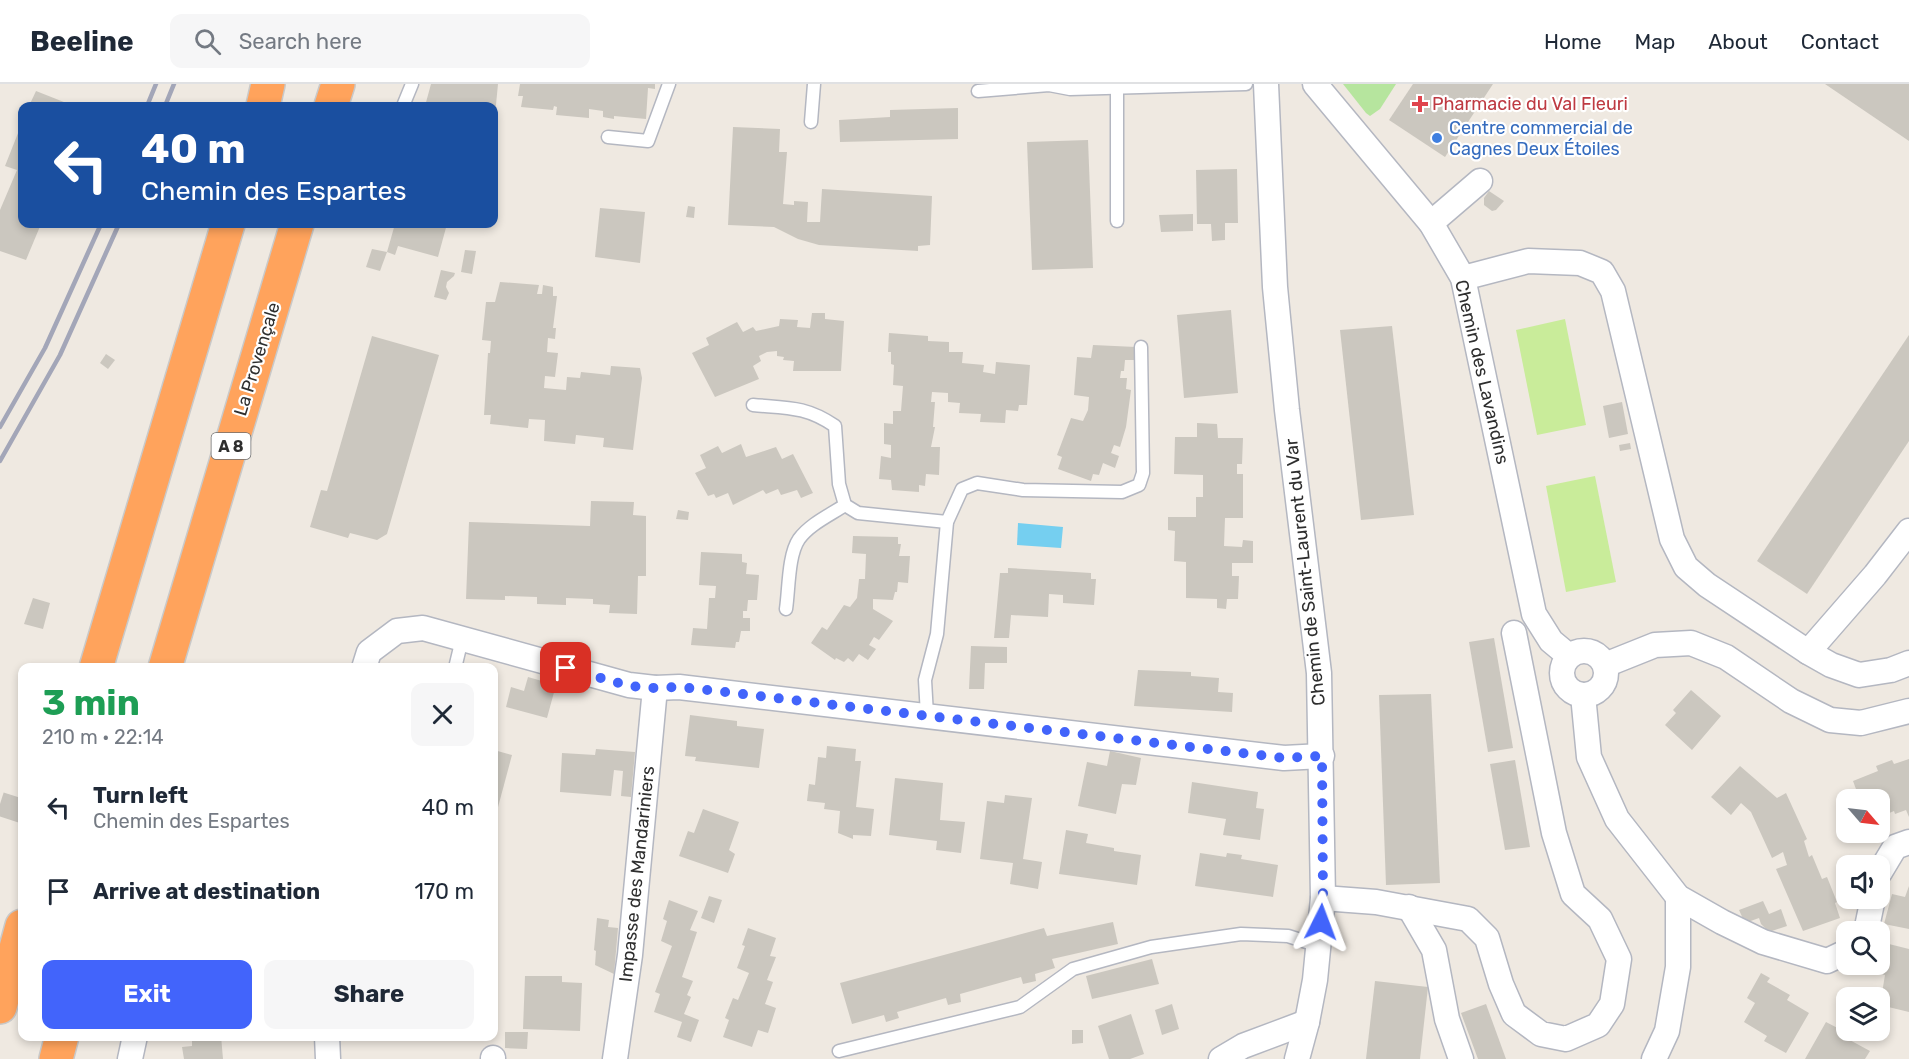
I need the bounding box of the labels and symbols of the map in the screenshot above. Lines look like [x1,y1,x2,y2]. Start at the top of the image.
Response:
place label: Pharmacie du Val Fleuri [1432,93,1628,115]
marker: Pharmacie du Val Fleuri [1413,97,1427,111]
place label: Centre commercial de Cagnes Deux Étoiles [1449,117,1633,160]
marker: Centre commercial de Cagnes Deux Étoiles [1430,131,1444,145]
street label: Chemin des Lavandins [1450,278,1514,466]
street label: La Provençale [229,300,285,418]
road number: A 8 [212,433,250,459]
street label: Chemin de Saint-Laurent du Var [1280,437,1330,707]
pin [540,642,591,693]
street label: Impasse des Mandariniers [615,765,659,983]
north arrow [1836,789,1890,843]
position arrow [1289,890,1353,954]

